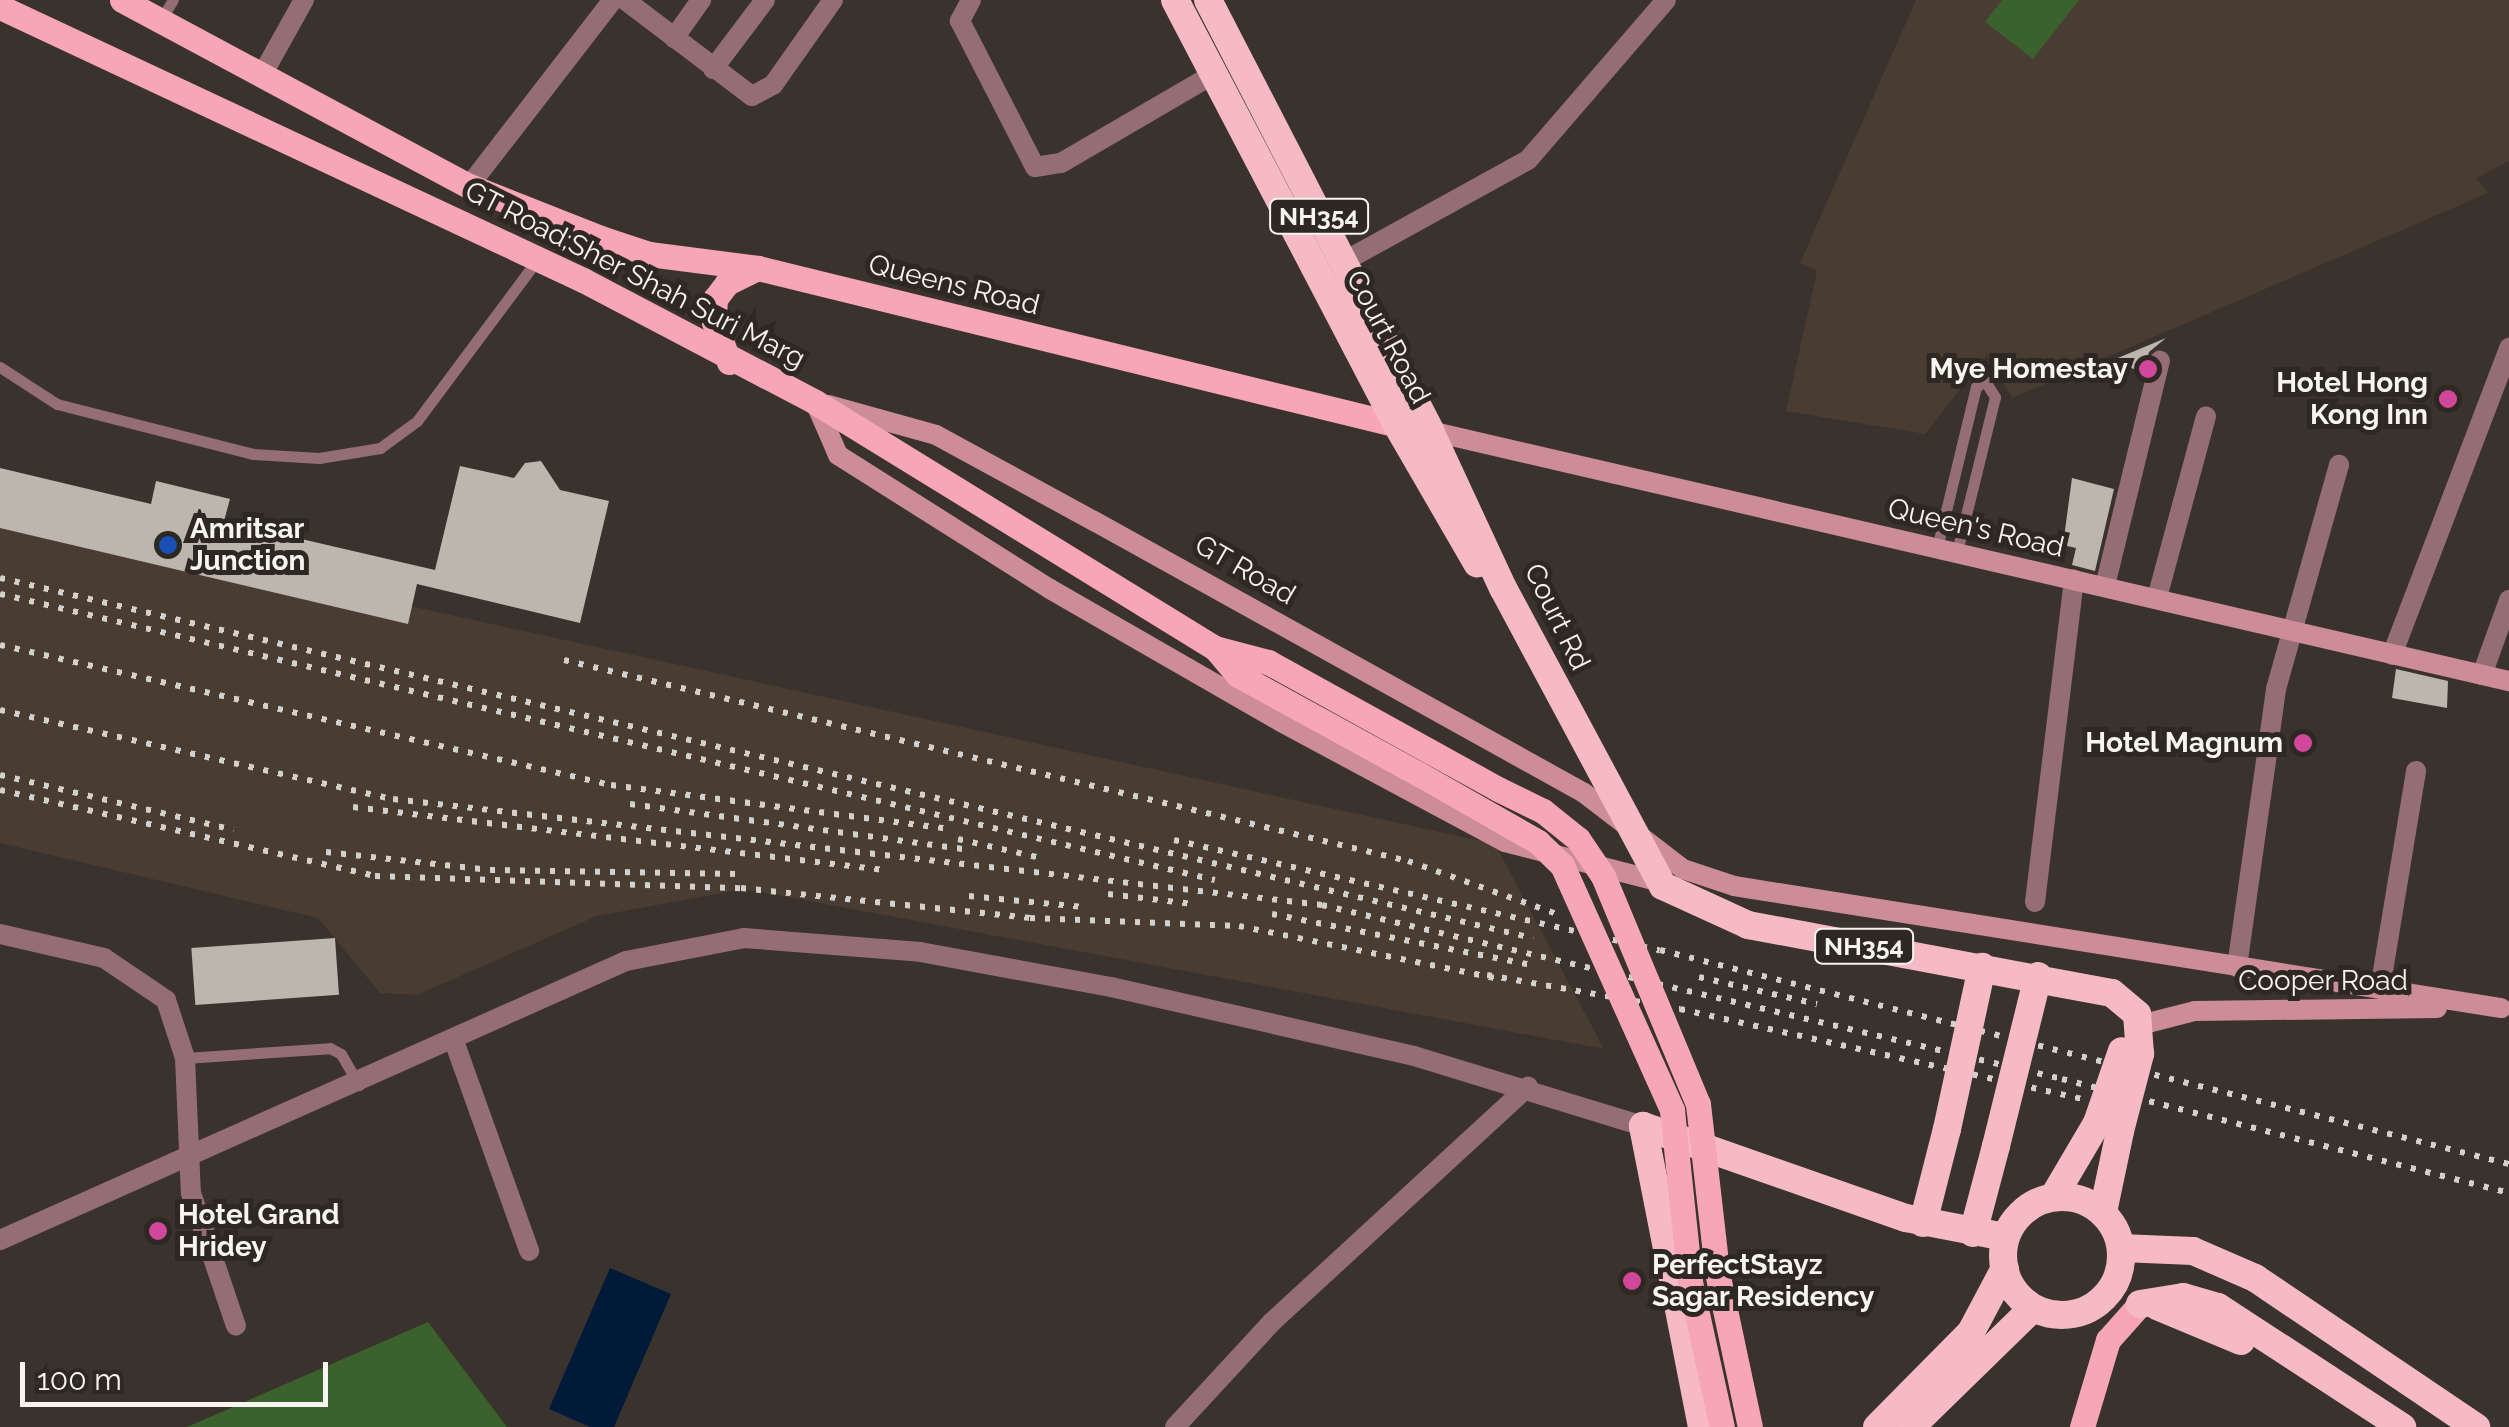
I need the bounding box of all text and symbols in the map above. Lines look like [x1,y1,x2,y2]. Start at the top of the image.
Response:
street label: GT Road;Sher Shah Suri Marg [459,174,811,376]
road number: NH354 [1269,196,1369,236]
street label: Queens Road [865,248,1043,322]
street label: Court Road [1339,265,1437,409]
place label: Mye Homestay [1930,352,2128,386]
marker: Mye Homestay [2137,358,2159,380]
place label: Hotel Hong Kong Inn [2275,366,2428,432]
marker: Hotel Hong Kong Inn [2437,388,2459,410]
street label: Queen's Road [1885,491,2067,565]
place label: Amritsar Junction [190,512,305,578]
street label: GT Road [1188,528,1302,612]
marker: Amritsar Junction [155,532,181,558]
street label: Court Rd [1517,558,1597,676]
place label: Hotel Magnum [2085,726,2283,760]
marker: Hotel Magnum [2292,732,2314,754]
road number: NH354 [1814,926,1914,966]
street label: Cooper Road [2238,964,2408,998]
place label: Hotel Grand Hridey [178,1198,340,1264]
marker: Hotel Grand Hridey [147,1220,169,1242]
place label: PerfectStayz Sagar Residency [1652,1248,1875,1314]
marker: PerfectStayz Sagar Residency [1621,1270,1643,1292]
scale bar [25,1342,332,1404]
text: 100 m [37,1362,122,1397]

